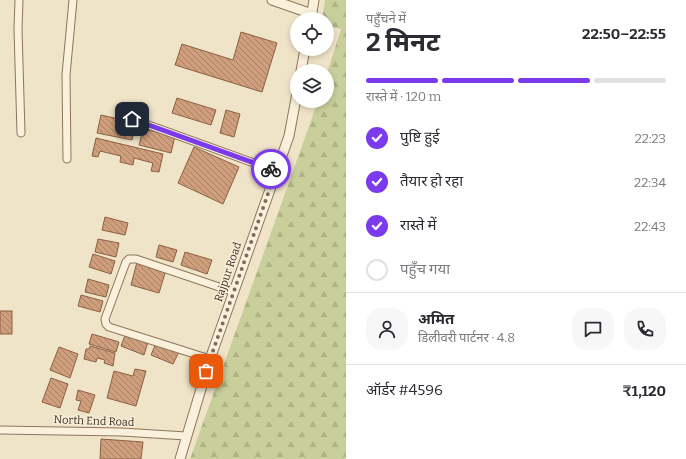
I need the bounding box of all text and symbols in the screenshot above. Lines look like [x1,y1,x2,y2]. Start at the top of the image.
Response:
text: पहुँचने में [366,11,406,26]
map controls [290,12,334,108]
button: locate [290,12,334,56]
text: 22:50–22:55 [582,25,666,43]
text: 2 मिनट [366,27,440,58]
button: layers [290,64,334,108]
text: रास्ते में · 120 m [366,89,441,104]
pin [115,102,149,136]
icon: home [121,108,143,130]
icon: check [366,127,388,149]
text: पुष्टि हुई [400,128,440,146]
text: 22:23 [635,131,666,146]
courier [251,149,291,189]
icon: bike [260,158,282,180]
icon: check [366,171,388,193]
text: तैयार हो रहा [400,172,463,190]
text: 22:34 [634,175,666,190]
icon: check [366,215,388,237]
text: रास्ते में [400,216,436,234]
text: 22:43 [634,219,666,234]
street label: Rajpur Road [212,240,244,304]
text: पहुँच गया [400,260,450,278]
button: person [366,308,408,350]
button: chat [572,308,614,350]
button: phone [624,308,666,350]
text: अमित [418,310,454,328]
text: डिलीवरी पार्टनर · 4.8 [418,330,515,345]
pin [189,354,223,388]
icon: bag [195,360,217,382]
text: ऑर्डर #4596 [366,381,443,399]
text: ₹1,120 [622,382,666,400]
street label: North End Road [53,413,135,429]

